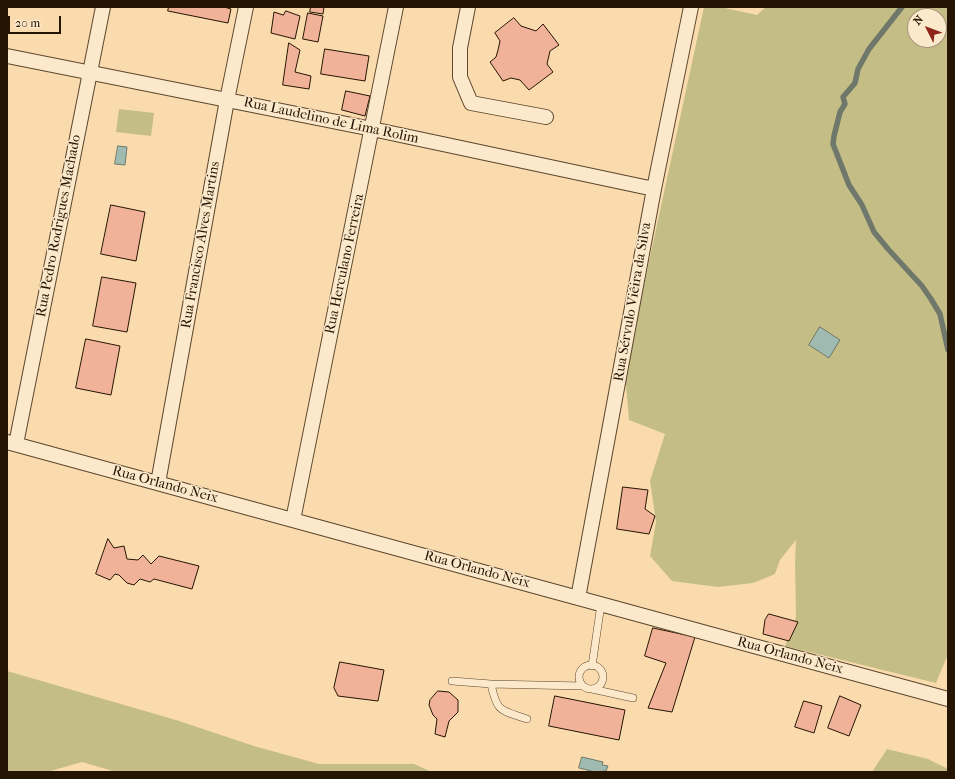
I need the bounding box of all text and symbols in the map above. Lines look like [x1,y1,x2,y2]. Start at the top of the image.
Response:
scale bar [10,8,63,34]
north arrow [907,8,947,48]
text: N [911,13,926,28]
text: 20 m [15,16,40,30]
street label: Rua Laudelino de Lima Rolim [242,94,420,148]
street label: Rua Pedro Rodrigues Machado [33,133,85,319]
street label: Rua Francisco Alves Martins [178,160,224,330]
street label: Rua Herculano Ferreira [322,192,368,336]
street label: Rua Sérvulo Viêira da Silva [611,221,655,383]
street label: Rua Orlando Neix [110,463,220,507]
street label: Rua Orlando Neix [422,548,532,592]
street label: Rua Orlando Neix [735,634,845,678]

